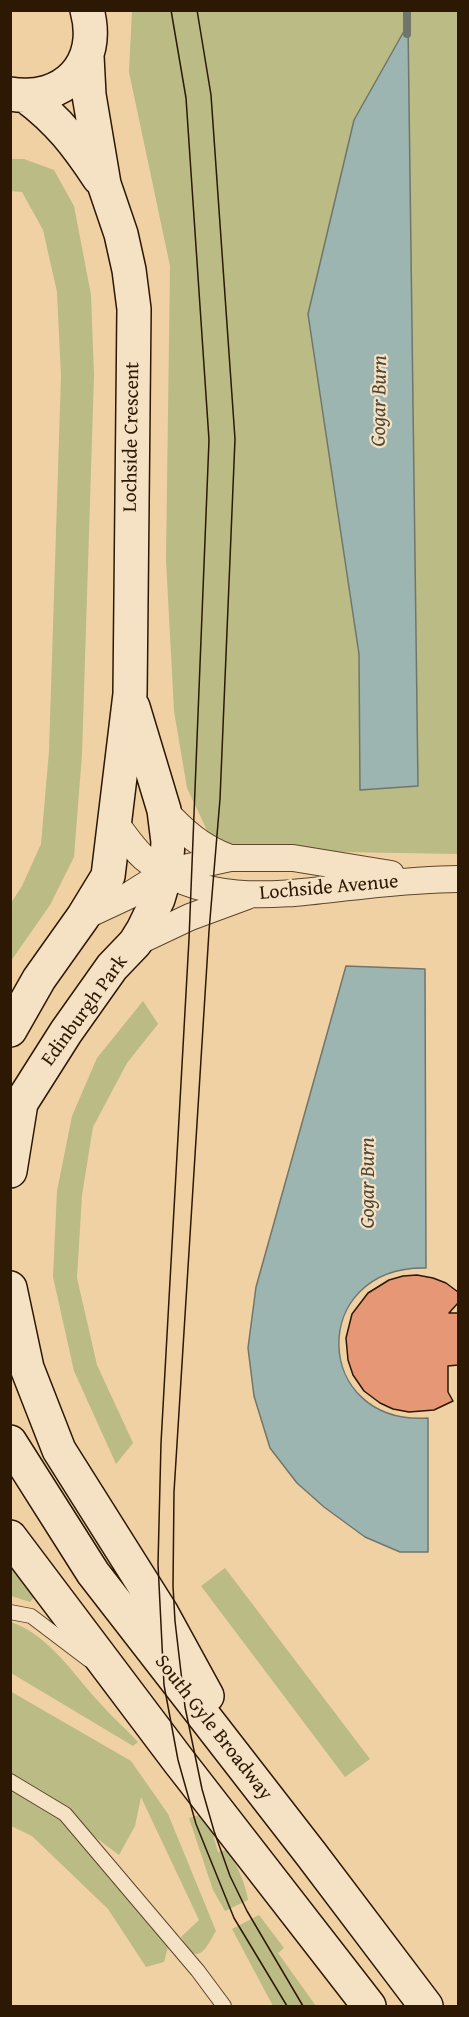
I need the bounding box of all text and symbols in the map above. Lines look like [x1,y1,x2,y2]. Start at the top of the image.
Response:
water label: Gogar Burn [367,355,393,447]
street label: Lochside Crescent [119,362,145,512]
street label: Lochside Avenue [259,870,399,906]
street label: Edinburgh Park [37,951,133,1071]
water label: Gogar Burn [356,1137,382,1229]
street label: South Gyle Broadway [149,1651,277,1805]

